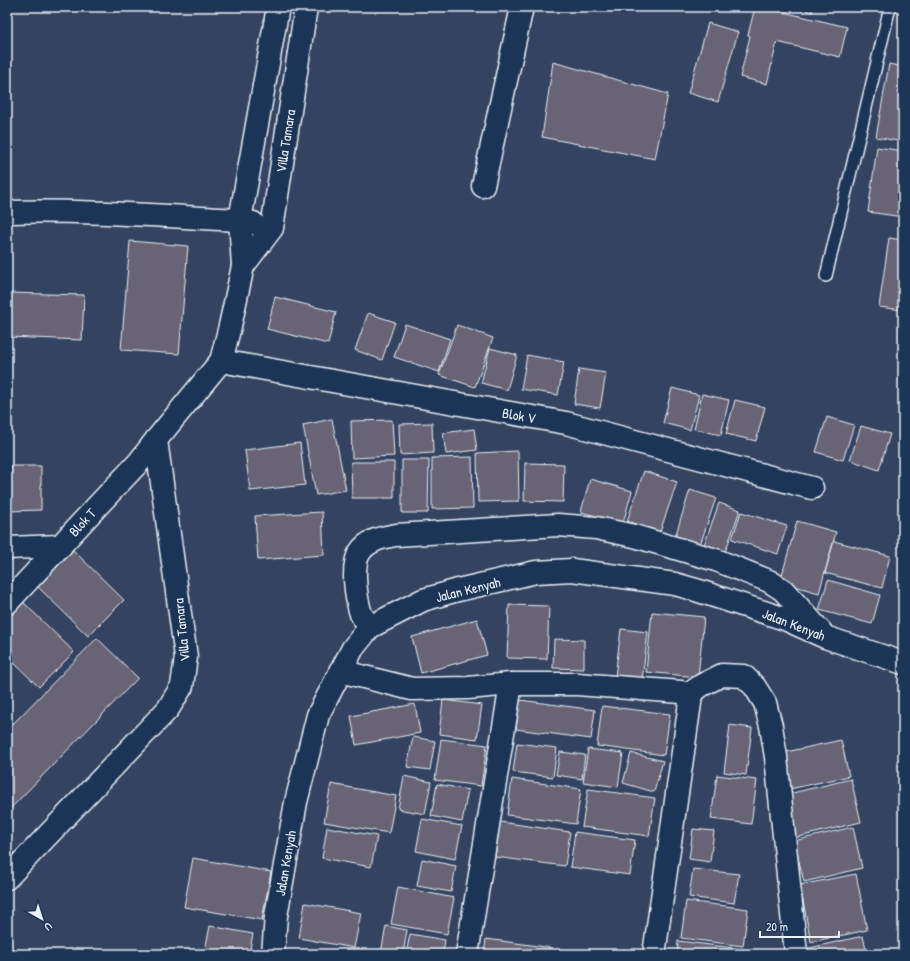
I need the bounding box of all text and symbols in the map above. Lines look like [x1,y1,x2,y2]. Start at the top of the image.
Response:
street label: Villa Tamara [271,108,299,174]
street label: Blok V [501,403,537,427]
street label: Blok T [64,503,100,540]
street label: Jalan Kenyah [434,572,503,607]
street label: Villa Tamara [168,597,194,663]
street label: Jalan Kenyah [759,603,828,646]
street label: Jalan Kenyah [270,829,301,897]
north arrow [22,899,62,939]
scale bar [760,913,839,939]
text: 20 m [766,918,788,935]
text: U [42,919,55,934]

